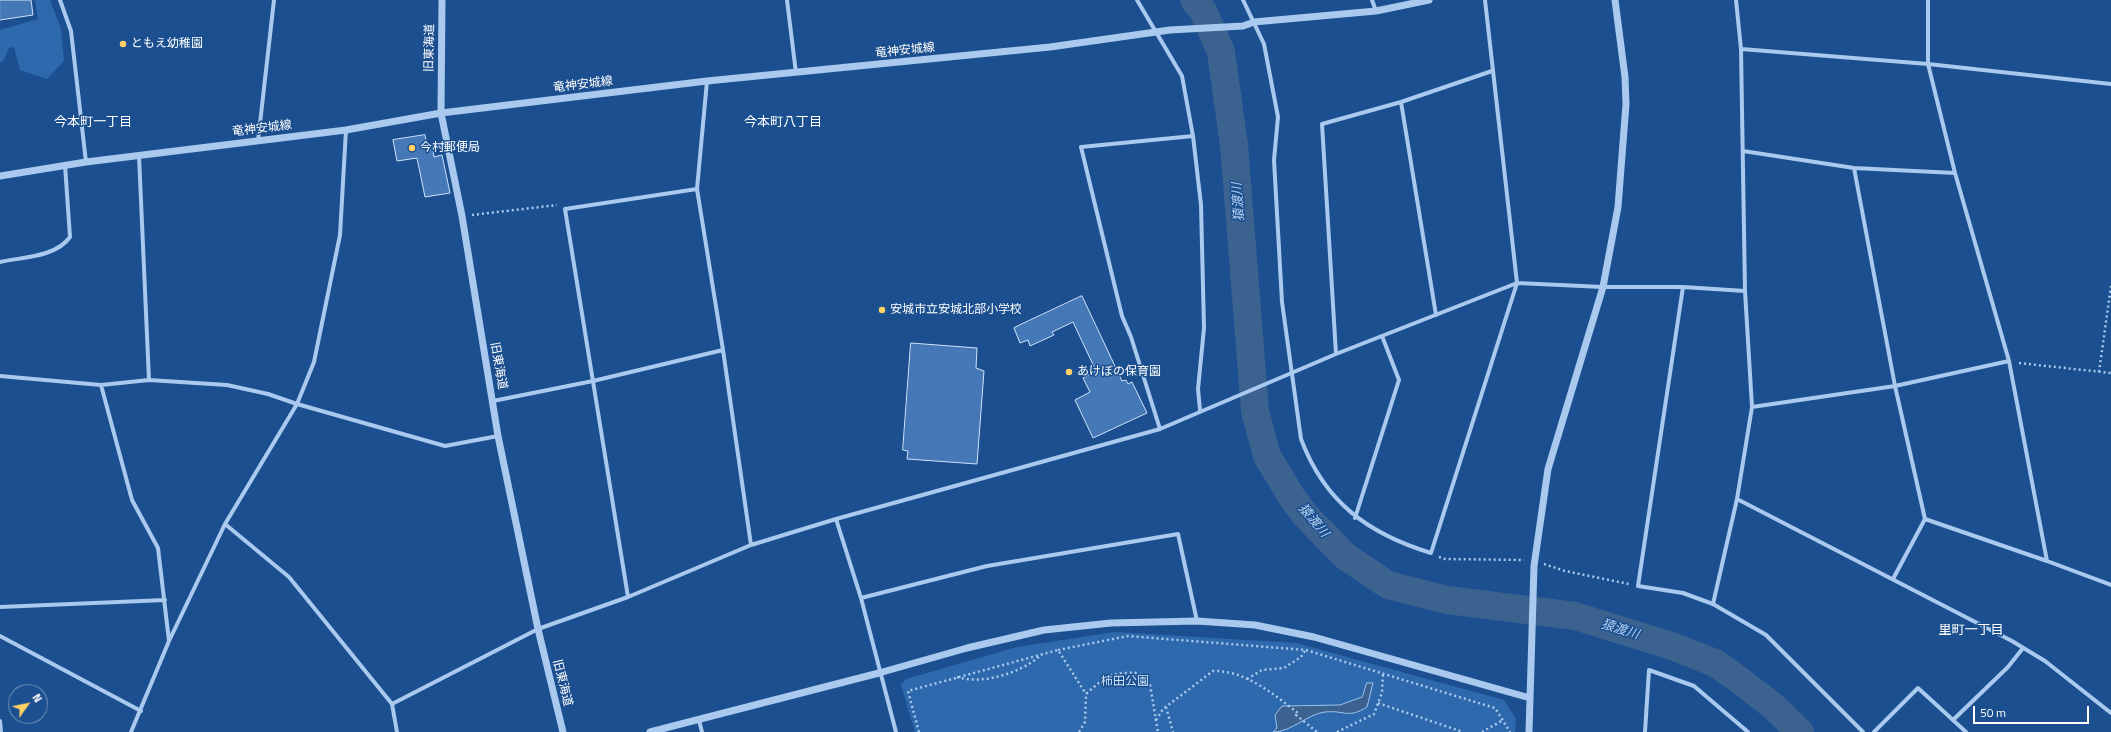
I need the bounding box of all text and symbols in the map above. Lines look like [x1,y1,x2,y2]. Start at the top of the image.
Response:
street label: 旧東海道 [422,24,438,72]
place label: ともえ幼稚園 [131,37,203,51]
marker: ともえ幼稚園 [118,39,128,49]
street label: 竜神安城線 [874,41,936,61]
street label: 竜神安城線 [552,74,614,96]
district label: 今本町一丁目 [54,115,132,131]
district label: 今本町八丁目 [744,115,822,131]
street label: 竜神安城線 [231,118,293,140]
place label: 今村郵便局 [420,141,480,155]
marker: 今村郵便局 [407,143,417,153]
water label: 猿渡川 [1230,182,1248,222]
place label: 安城市立安城北部小学校 [890,303,1022,317]
marker: 安城市立安城北部小学校 [877,305,887,315]
street label: 旧東海道 [487,341,509,391]
place label: あけぼの保育園 [1077,365,1161,379]
marker: あけぼの保育園 [1064,367,1074,377]
water label: 猿渡川 [1294,501,1332,541]
water label: 猿渡川 [1599,617,1641,643]
district label: 里町一丁目 [1939,623,2003,639]
street label: 旧東海道 [549,658,575,708]
park label: 柿田公園 [1101,675,1149,689]
north arrow [8,684,48,724]
text: N [28,690,46,706]
scale bar [1975,698,2091,724]
text: 50 m [1980,703,2006,722]

